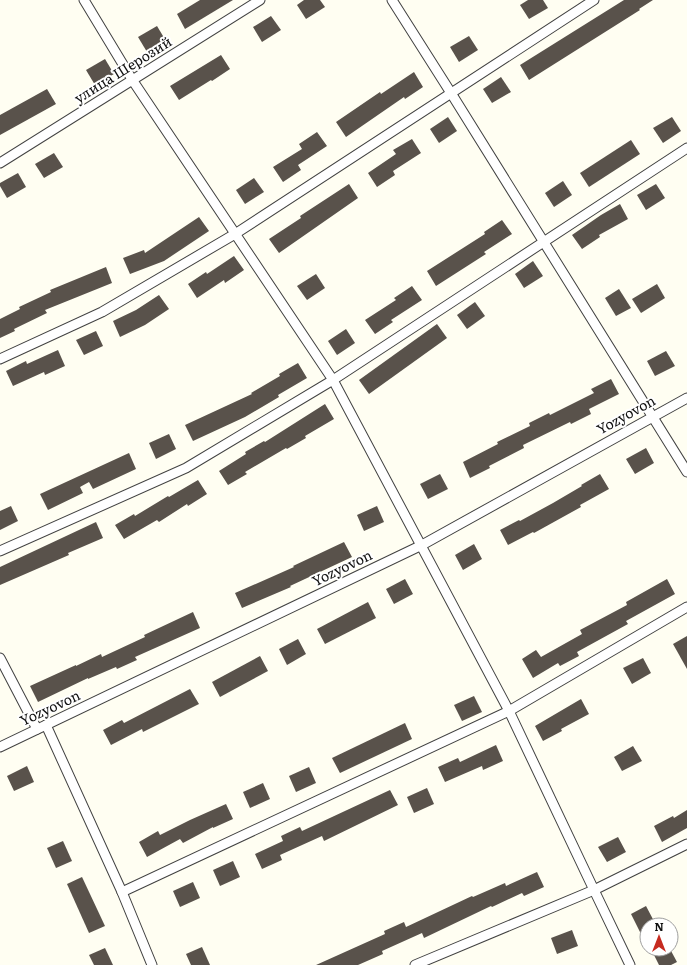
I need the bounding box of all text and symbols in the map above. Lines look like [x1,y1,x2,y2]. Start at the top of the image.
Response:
street label: улица Шерозий [70,31,175,107]
street label: Yozyovon [592,390,659,439]
street label: Yozyovon [308,544,375,590]
street label: Yozyovon [16,684,83,730]
north arrow [639,917,679,957]
text: N [654,918,664,934]

